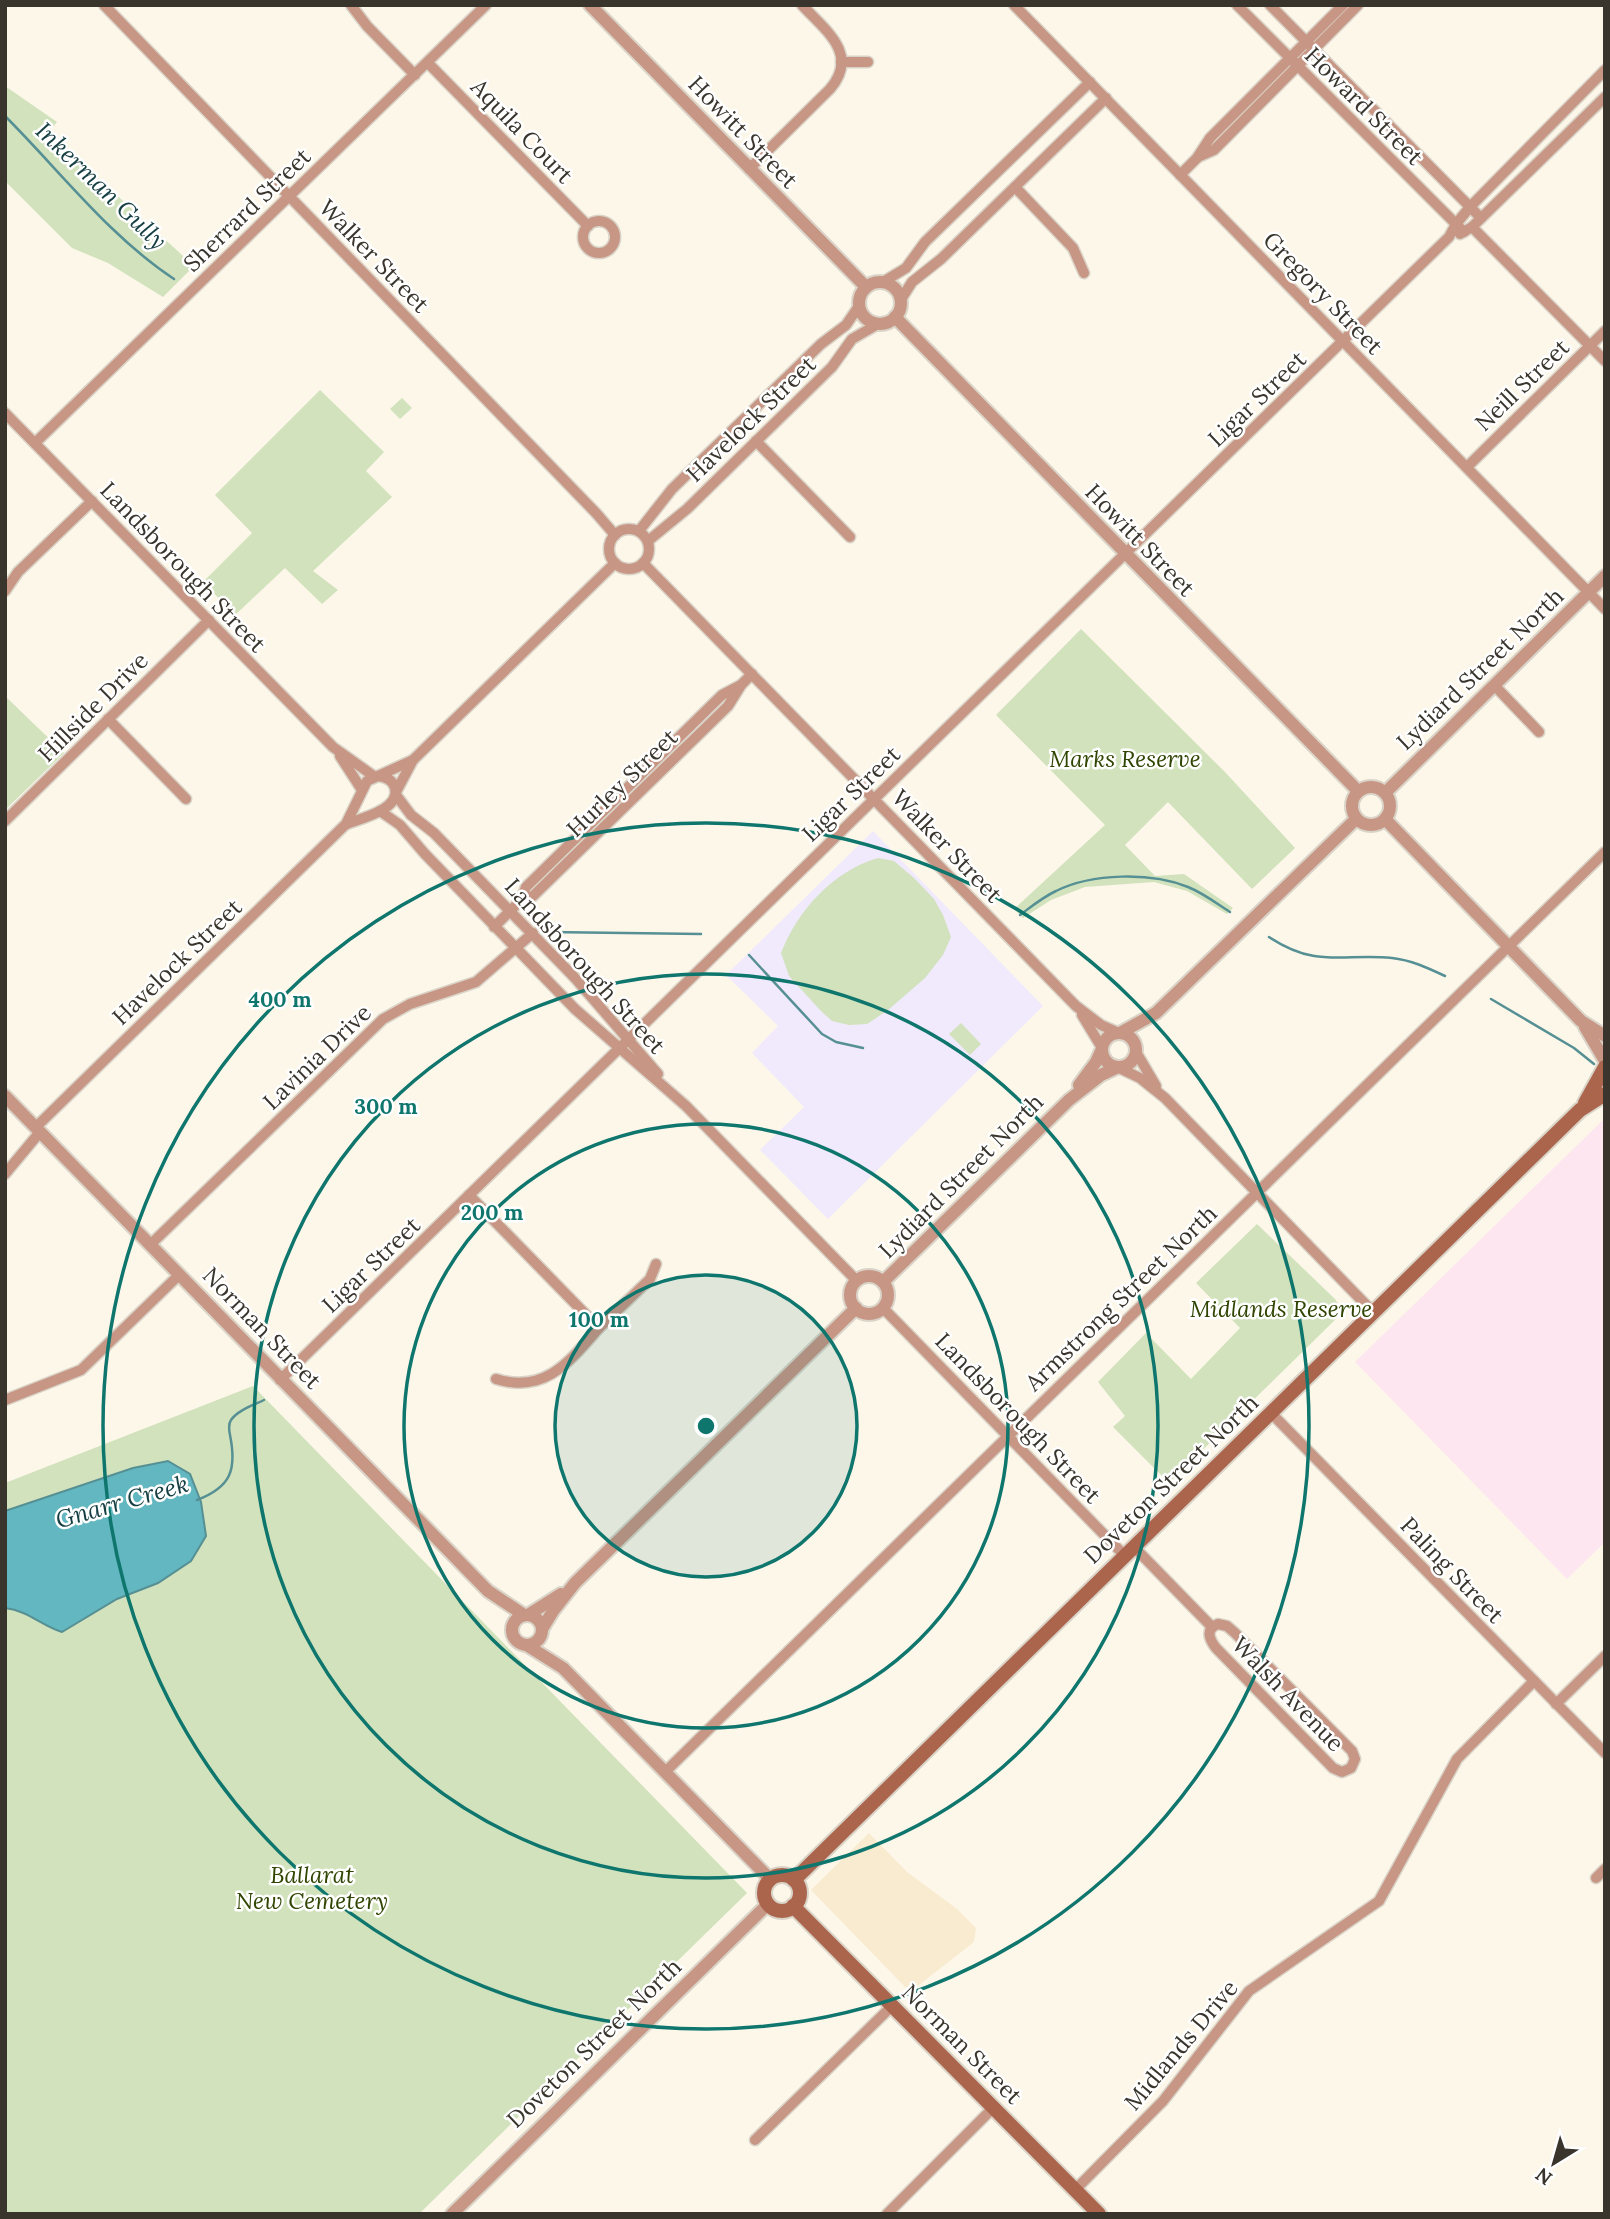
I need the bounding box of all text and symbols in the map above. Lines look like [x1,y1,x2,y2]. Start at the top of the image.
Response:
street label: Howard Street [1299,40,1430,171]
street label: Howitt Street [682,69,804,194]
street label: Aquila Court [465,72,579,189]
water label: Inkerman Gully [29,115,174,256]
street label: Sherrard Street [177,142,316,278]
street label: Walker Street [313,193,436,318]
street label: Gregory Street [1258,225,1389,360]
street label: Neill Street [1468,332,1575,437]
street label: Ligar Street [1201,345,1312,453]
street label: Havelock Street [680,349,822,488]
street label: Landsborough Street [94,475,272,658]
street label: Howitt Street [1079,477,1201,602]
street label: Lydiard Street North [1390,581,1569,756]
street label: Hillside Drive [32,646,154,768]
street label: Hurley Street [560,722,683,843]
street label: Ligar Street [795,740,906,848]
park label: Marks Reserve [1049,744,1201,773]
street label: Walker Street [886,783,1009,908]
street label: Landsborough Street [499,872,672,1059]
street label: Havelock Street [106,892,248,1031]
text: 400 m [248,986,312,1013]
street label: Lavinia Drive [256,998,377,1115]
street label: Lydiard Street North [872,1087,1049,1264]
text: 300 m [354,1093,418,1120]
street label: Armstrong Street North [1018,1198,1223,1397]
text: 200 m [461,1199,523,1226]
street label: Ligar Street [315,1211,426,1319]
street label: Norman Street [197,1261,328,1395]
park label: Midlands Reserve [1190,1294,1372,1323]
text: 100 m [569,1306,629,1333]
street label: Landsborough Street [929,1326,1107,1509]
street label: Doveton Street North [1077,1388,1264,1569]
centre of rings [694,1414,718,1438]
water label: Gnarr Creek [52,1468,192,1535]
street label: Paling Street [1395,1511,1510,1629]
street label: Walsh Avenue [1226,1630,1350,1757]
park label: Ballarat New Cemetery [236,1860,388,1915]
street label: Doveton Street North [500,1952,687,2133]
street label: Midlands Drive [1118,1974,1244,2116]
street label: Norman Street [896,1977,1029,2110]
north arrow [1519,2128,1589,2198]
text: N [1530,2162,1557,2191]

